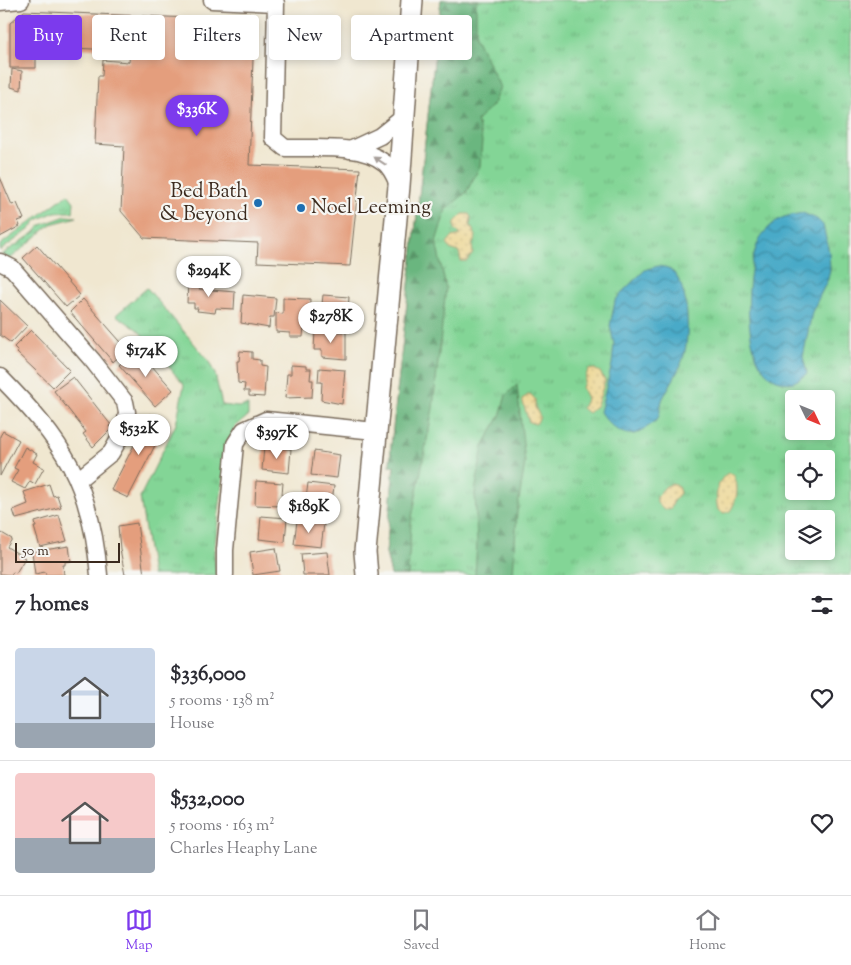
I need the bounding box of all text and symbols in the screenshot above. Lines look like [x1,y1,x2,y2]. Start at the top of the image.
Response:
chip: Buy [15,15,82,60]
chip: Rent [92,15,165,60]
chip: Filters [175,15,259,60]
chip: New [269,15,341,60]
chip: Apartment [351,15,472,60]
pin: $336K [162,94,232,137]
text: $336K [177,99,217,122]
one-way arrow [374,156,387,166]
place label: Bed Bath & Beyond [160,178,248,230]
place label: Noel Leeming [311,194,431,223]
marker: Bed Bath & Beyond [252,197,264,209]
marker: Noel Leeming [295,202,307,214]
pin: $294K [174,256,244,298]
text: $294K [187,260,231,283]
pin: $278K [296,302,366,344]
text: $278K [309,306,353,329]
pin: $174K [111,336,181,378]
text: $174K [126,340,166,363]
north arrow [785,390,835,440]
map controls [785,390,835,560]
pin: $532K [104,414,174,456]
text: $532K [119,418,159,441]
pin: $397K [242,418,312,460]
text: $397K [256,422,298,445]
button: locate [785,450,835,500]
pin: $189K [274,492,344,534]
text: $189K [288,496,330,519]
button: layers [785,510,835,560]
scale bar [15,540,120,563]
text: 50 m [22,542,49,562]
text: 7 homes [15,590,89,620]
icon: filters [808,591,836,619]
text: $336,000 [170,660,246,690]
icon: home [55,668,115,728]
icon: heart [808,684,836,712]
text: 5 rooms · 138 m² [170,690,275,713]
text: House [170,713,214,736]
text: $532,000 [170,785,245,815]
icon: home [55,793,115,853]
icon: heart [808,809,836,837]
text: 5 rooms · 163 m² [170,815,275,838]
text: Charles Heaphy Lane [170,838,317,861]
tab: Map [125,906,153,956]
tab: Saved [403,906,439,956]
tab: Home [689,906,726,956]

